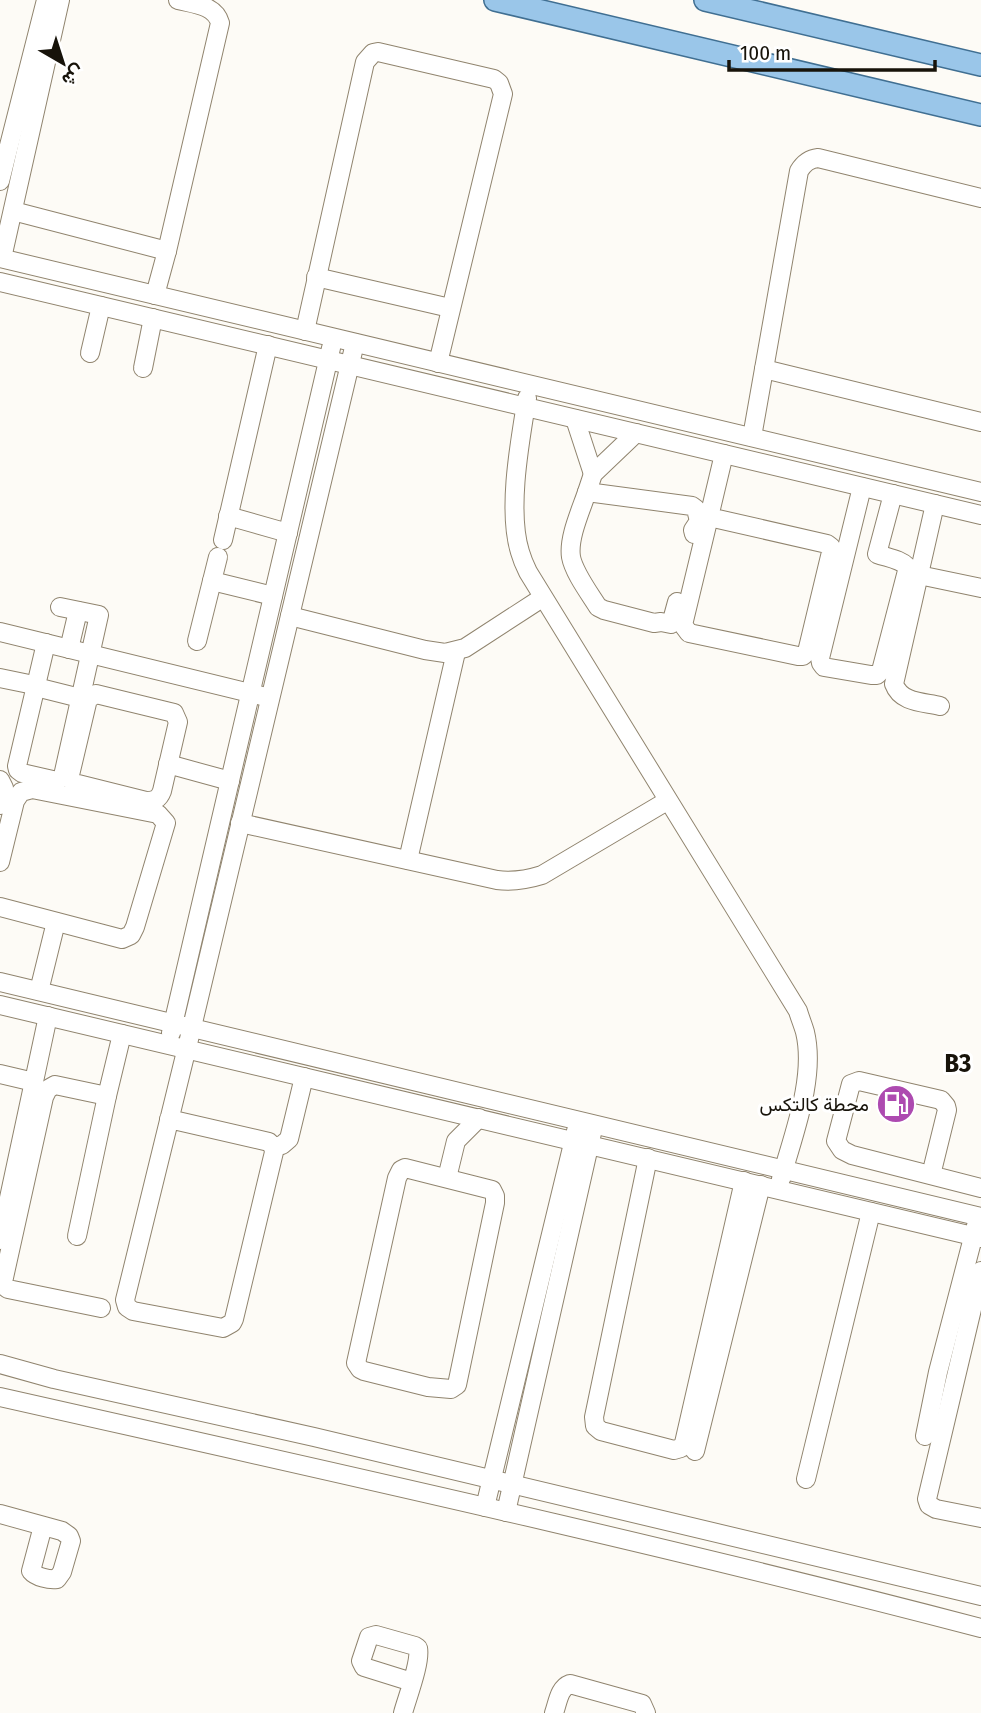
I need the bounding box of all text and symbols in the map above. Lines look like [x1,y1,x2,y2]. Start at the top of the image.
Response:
north arrow [28,28,98,98]
scale bar [729,28,936,72]
text: 100 m [740,40,791,66]
text: ش [57,60,89,92]
district label: B3 [945,1048,971,1079]
fuel station icon: محطة كالتكس [875,1083,917,1125]
place label: محطة كالتكس [759,1093,869,1116]

